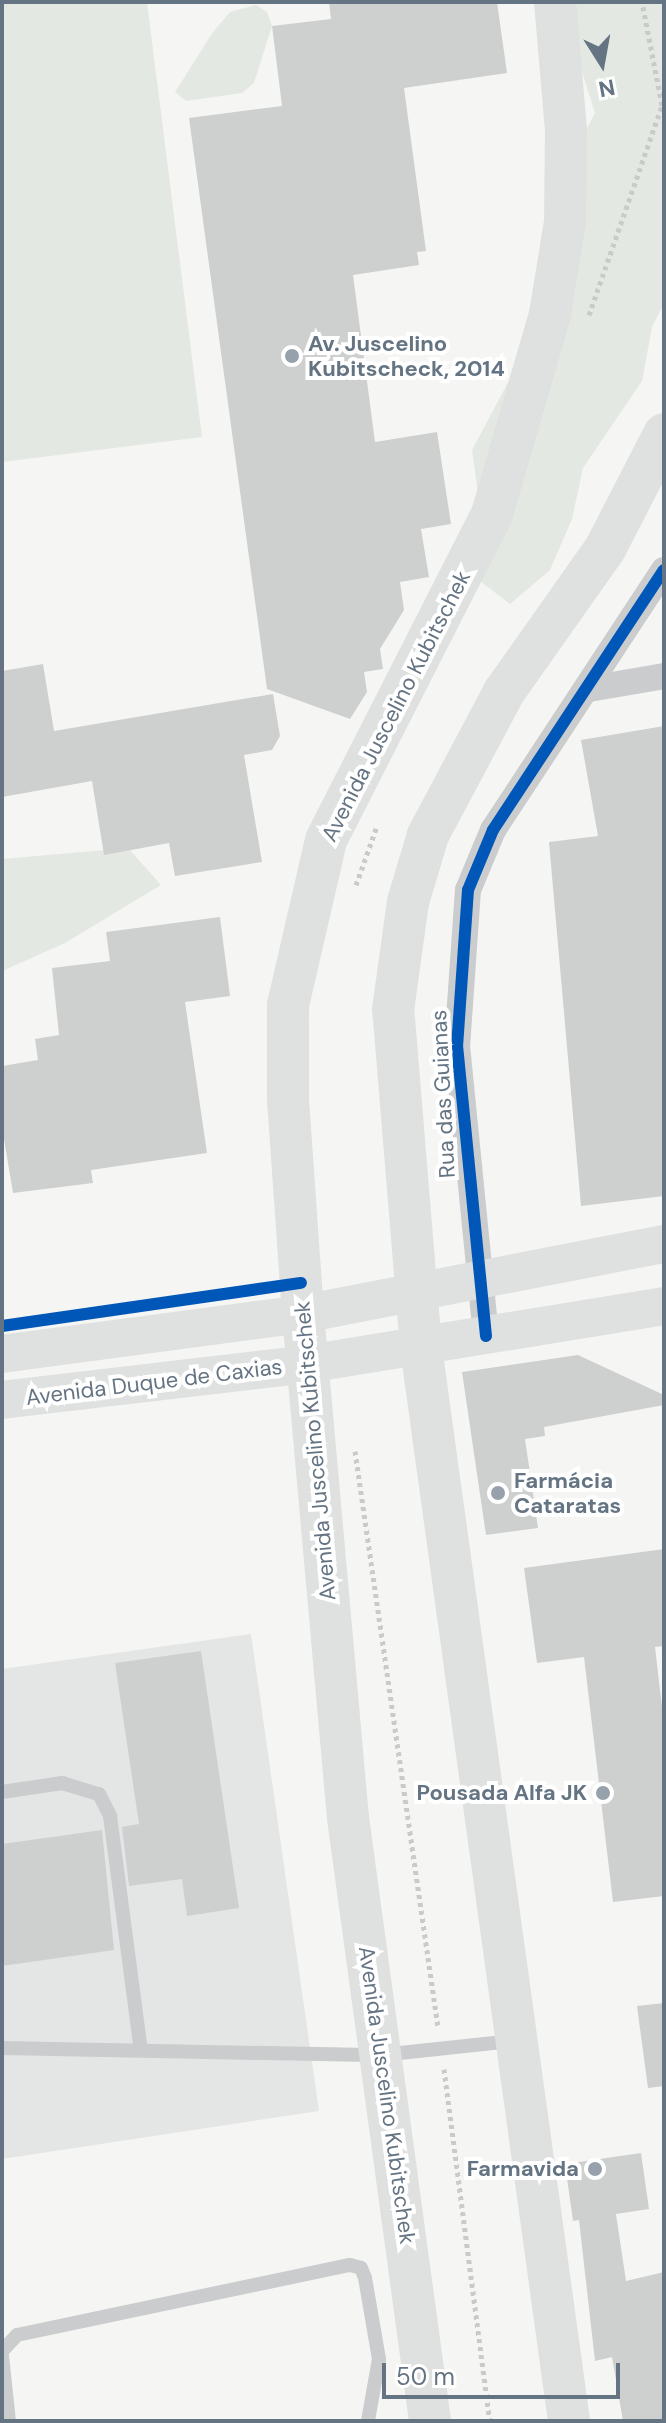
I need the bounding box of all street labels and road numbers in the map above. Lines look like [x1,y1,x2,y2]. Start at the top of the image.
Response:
street label: Avenida Juscelino Kubitschek [316,566,476,846]
street label: Rua das Guianas [425,1009,461,1179]
street label: Avenida Juscelino Kubitschek [289,1300,341,1602]
street label: Avenida Duque de Caxias [24,1353,284,1411]
street label: Avenida Juscelino Kubitschek [353,1944,421,2246]

